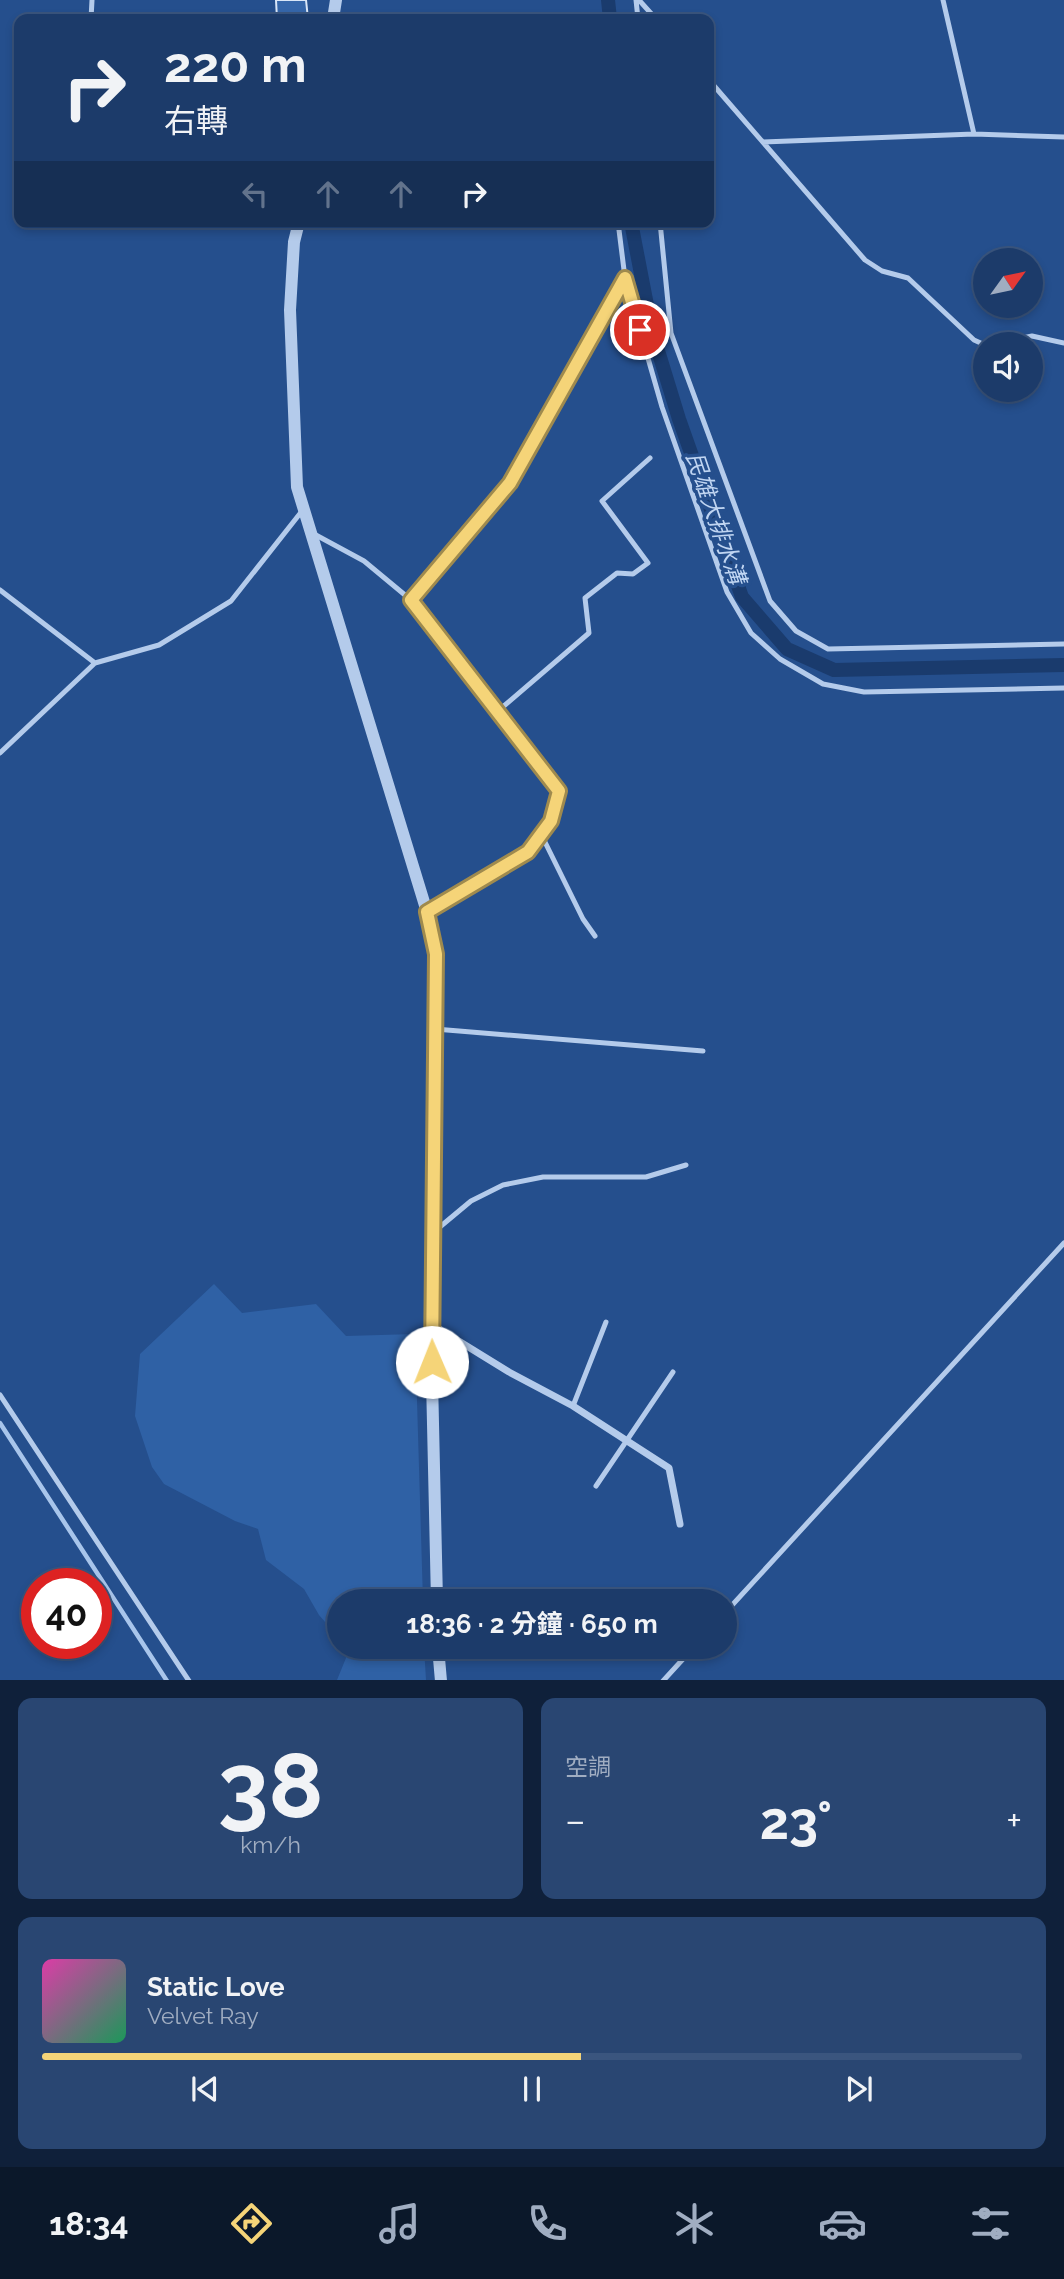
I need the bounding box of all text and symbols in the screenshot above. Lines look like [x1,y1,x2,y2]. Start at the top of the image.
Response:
text: 220 m [164,36,307,93]
icon: right [49,42,140,133]
text: 右轉 [164,102,228,139]
icon: left [236,175,274,213]
icon: ahead [309,175,347,213]
icon: ahead [382,175,420,213]
icon: right [455,175,493,213]
north arrow [973,248,1043,318]
map controls [973,248,1043,402]
pin [610,300,670,360]
icon: arrive [621,311,659,349]
button: sound [973,332,1043,402]
water label: 民雄大排水溝 [681,448,753,590]
position arrow [395,1325,469,1399]
speed limit sign: 40 [21,1568,112,1659]
text: 18:36 · 2 分鐘 · 650 m [406,1609,658,1639]
text: 38 [218,1732,323,1839]
text: 空調 [565,1753,611,1780]
text: 23° [760,1790,832,1851]
text: − [565,1798,585,1843]
text: + [1006,1798,1022,1843]
text: km/h [240,1831,301,1858]
text: Static Love [147,1972,285,2002]
text: Velvet Ray [147,2002,259,2029]
icon: previous [186,2070,224,2108]
icon: pause [513,2070,551,2108]
icon: next [840,2070,878,2108]
icon: directions [227,2199,276,2248]
icon: music [375,2199,424,2248]
icon: phone [523,2199,572,2248]
icon: climate [670,2199,719,2248]
icon: car [818,2199,867,2248]
icon: filters [966,2199,1015,2248]
text: 18:34 [49,2205,129,2242]

